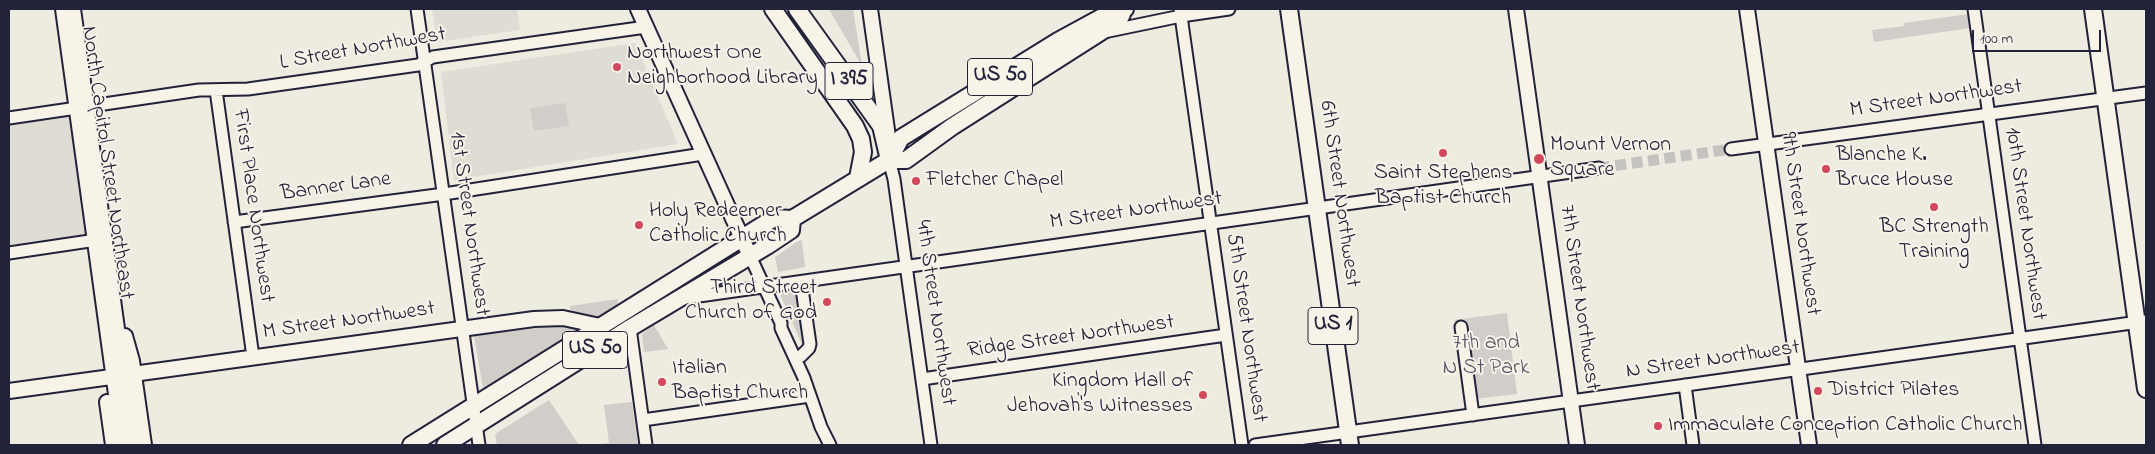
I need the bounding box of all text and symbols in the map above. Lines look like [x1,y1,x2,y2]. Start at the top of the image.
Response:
scale bar [1975,20,2104,52]
street label: L Street Northwest [278,22,448,78]
street label: North Capitol Street Northeast [74,25,138,301]
text: 100 m [1980,28,2013,50]
place label: Northwest One Neighborhood Library [627,41,818,92]
road number: US 50 [968,58,1032,96]
marker: Northwest One Neighborhood Library [611,61,623,73]
road number: I 395 [825,62,873,100]
street label: M Street Northwest [1848,75,2024,125]
street label: 6th Street Northwest [1312,99,1364,289]
street label: First Place Northwest [225,108,279,304]
street label: 10th Street Northwest [1997,126,2051,322]
street label: 1st Street Northwest [442,130,494,318]
street label: 9th Street Northwest [1773,131,1825,317]
place label: Mount Vernon Square [1550,133,1671,184]
place label: Blanche K. Bruce House [1836,143,1953,194]
marker: Saint Stephens Baptist Church [1437,147,1449,159]
marker: Mount Vernon Square [1532,152,1546,166]
place label: Saint Stephens Baptist Church [1374,161,1512,212]
marker: Blanche K. Bruce House [1820,163,1832,175]
street label: Banner Lane [279,167,393,209]
place label: Fletcher Chapel [926,168,1064,194]
marker: Fletcher Chapel [910,175,922,187]
street label: M Street Northwest [1048,187,1224,237]
place label: Holy Redeemer Catholic Church [649,199,787,250]
marker: BC Strength Training [1928,201,1940,213]
street label: 7th Street Northwest [1552,203,1604,393]
place label: BC Strength Training [1879,215,1989,266]
street label: 4th Street Northwest [908,218,960,408]
marker: Holy Redeemer Catholic Church [633,219,645,231]
street label: 5th Street Northwest [1219,232,1271,424]
place label: Third Street Church of God [685,276,817,328]
marker: Third Street Church of God [821,296,833,308]
street label: M Street Northwest [261,297,437,347]
road number: US 1 [1308,308,1358,344]
street label: Ridge Street Northwest [966,310,1176,366]
park label: 7th and N St Park [1442,331,1530,382]
road number: US 50 [562,332,628,368]
street label: N Street Northwest [1624,336,1802,386]
place label: Italian Baptist Church [672,356,808,408]
place label: Kingdom Hall of Jehovah's Witnesses [1007,369,1193,421]
marker: Italian Baptist Church [656,376,668,388]
place label: District Pilates [1828,378,1960,404]
marker: District Pilates [1812,385,1824,397]
marker: Kingdom Hall of Jehovah's Witnesses [1197,389,1209,401]
place label: Immaculate Conception Catholic Church [1668,413,2022,439]
marker: Immaculate Conception Catholic Church [1652,420,1664,432]

